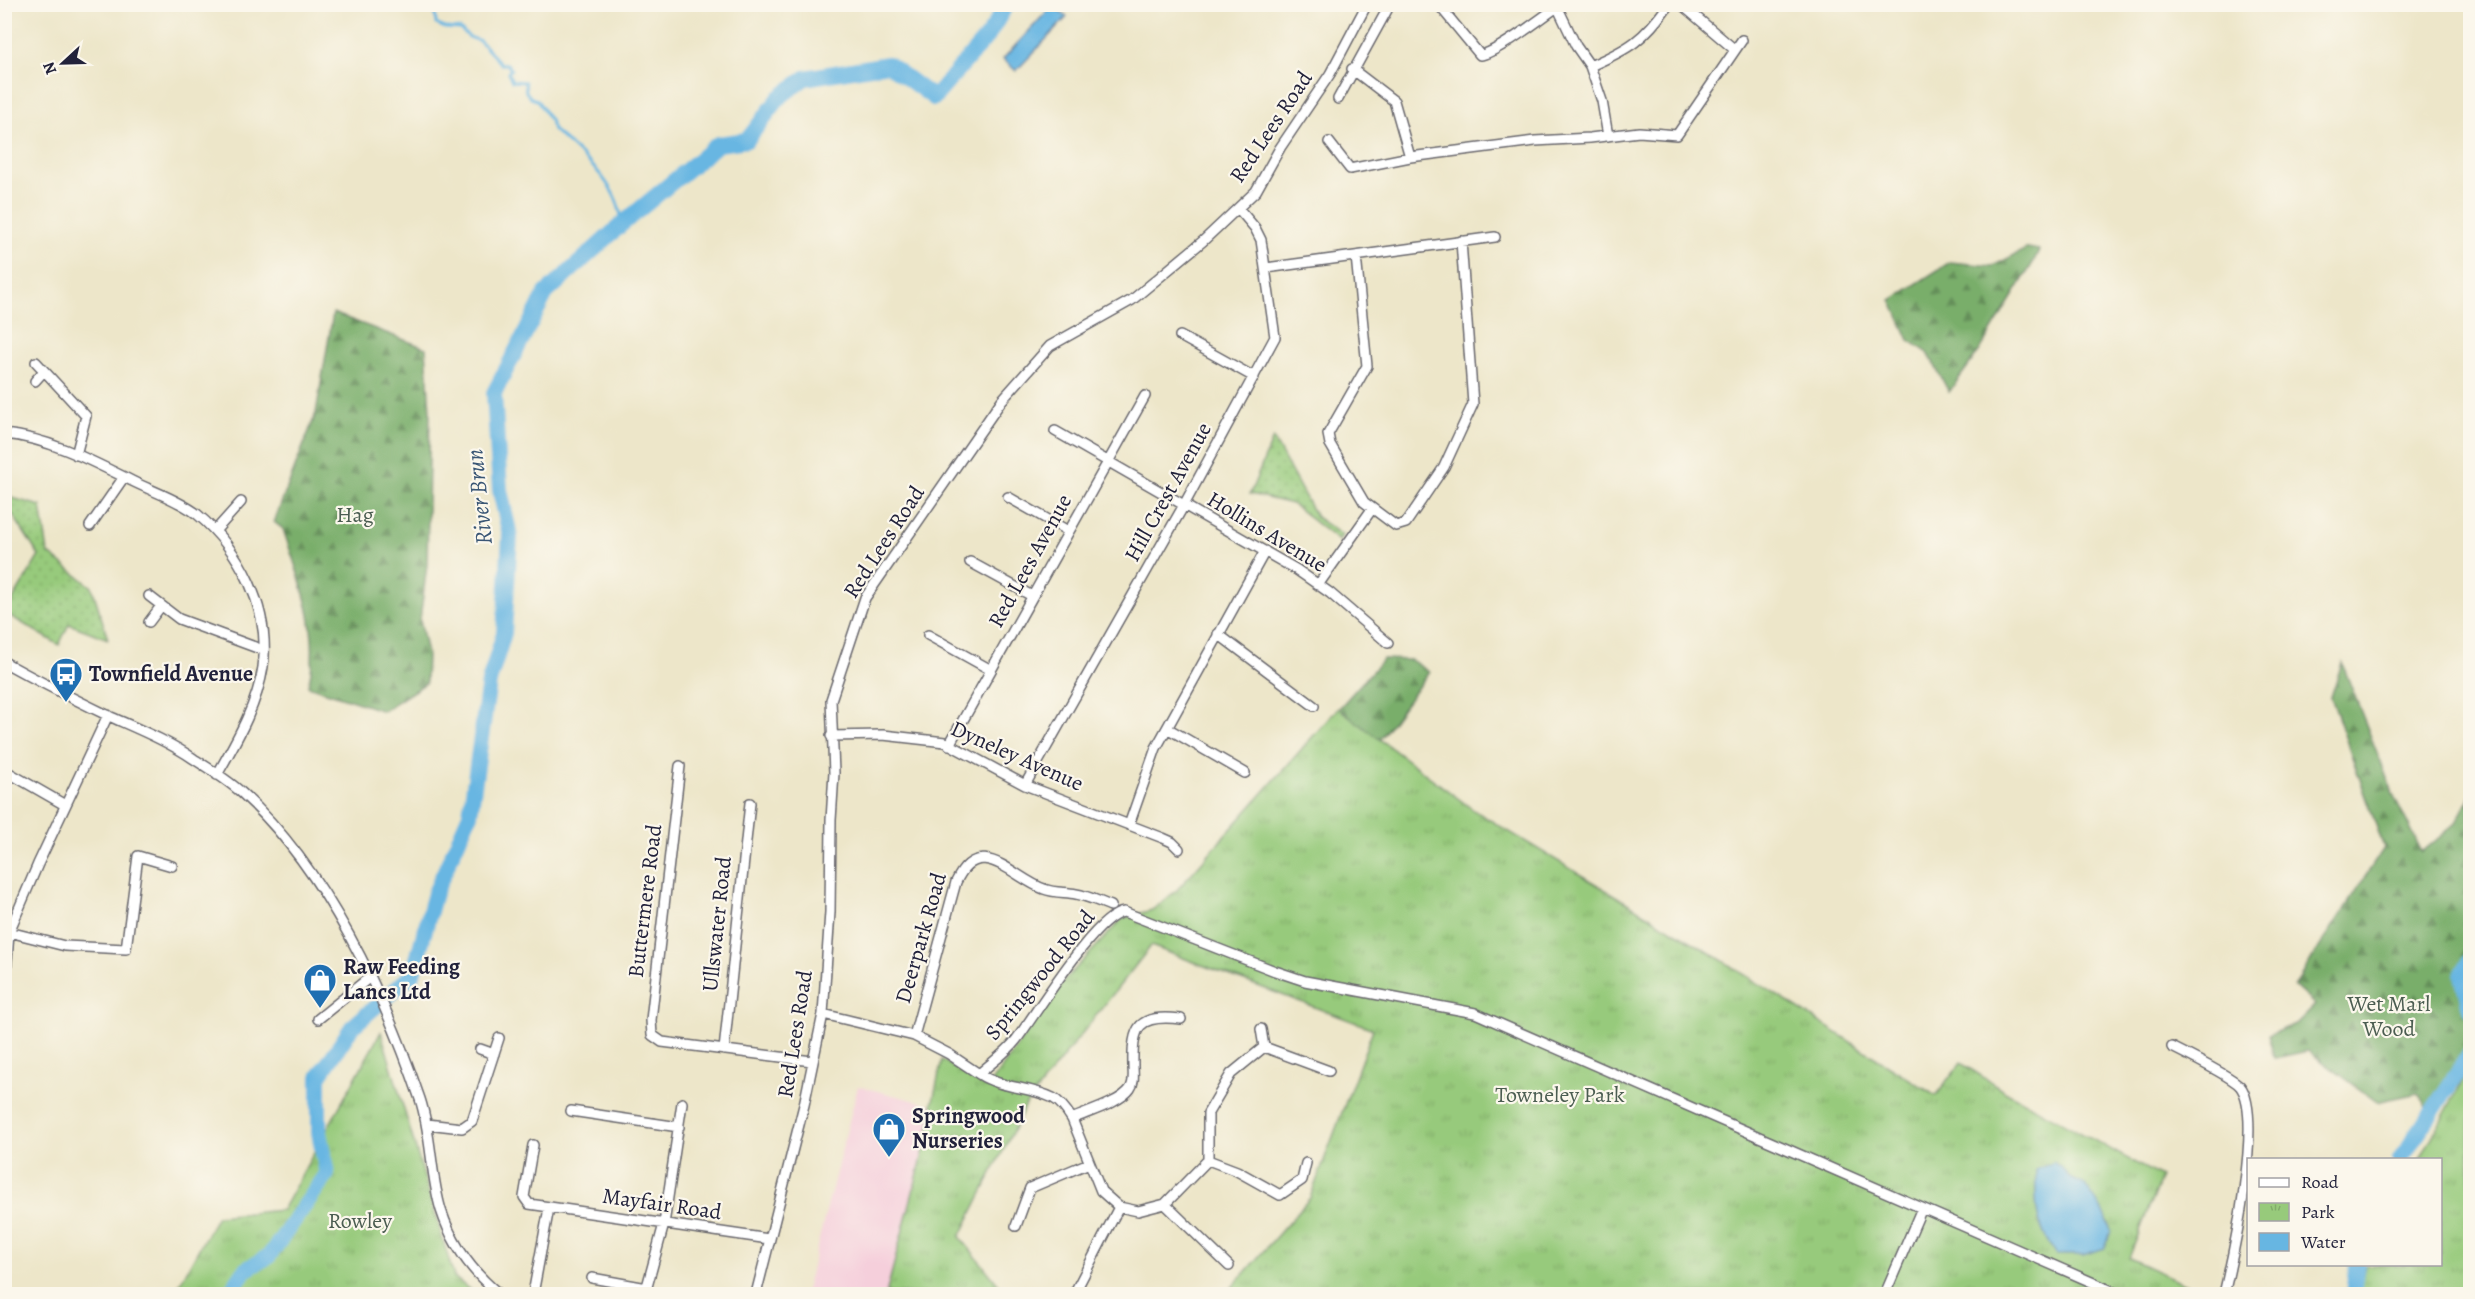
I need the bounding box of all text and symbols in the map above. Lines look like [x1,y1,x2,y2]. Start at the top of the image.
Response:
north arrow [33,33,93,93]
text: N [38,58,62,78]
street label: Red Lees Road [1223,65,1320,189]
street label: Hill Crest Avenue [1117,417,1219,567]
water label: River Brun [458,447,500,547]
street label: Red Lees Road [836,480,932,604]
street label: Hollins Avenue [1201,484,1333,580]
street label: Red Lees Avenue [981,489,1079,633]
park label: Hag [336,500,374,530]
bus stop icon: Townfield Avenue [48,656,84,703]
place label: Townfield Avenue [89,659,253,689]
street label: Dyneley Avenue [946,713,1088,799]
street label: Buttermere Road [621,822,669,979]
street label: Ullswater Road [695,855,739,993]
street label: Deerpark Road [888,869,954,1007]
street label: Springwood Road [978,903,1102,1047]
place label: Raw Feeding Lancs Ltd [343,952,461,1007]
shop icon: Raw Feeding Lancs Ltd [302,962,338,1009]
street label: Red Lees Road [770,968,820,1100]
park label: Wet Marl Wood [2347,989,2430,1044]
park label: Towneley Park [1495,1080,1625,1110]
place label: Springwood Nurseries [912,1101,1025,1156]
shop icon: Springwood Nurseries [871,1111,907,1158]
legend [2247,1158,2442,1266]
text: Road [2301,1170,2339,1194]
street label: Mayfair Road [600,1181,724,1227]
text: Park [2301,1200,2335,1224]
park label: Rowley [328,1206,392,1236]
text: Water [2300,1230,2346,1254]

